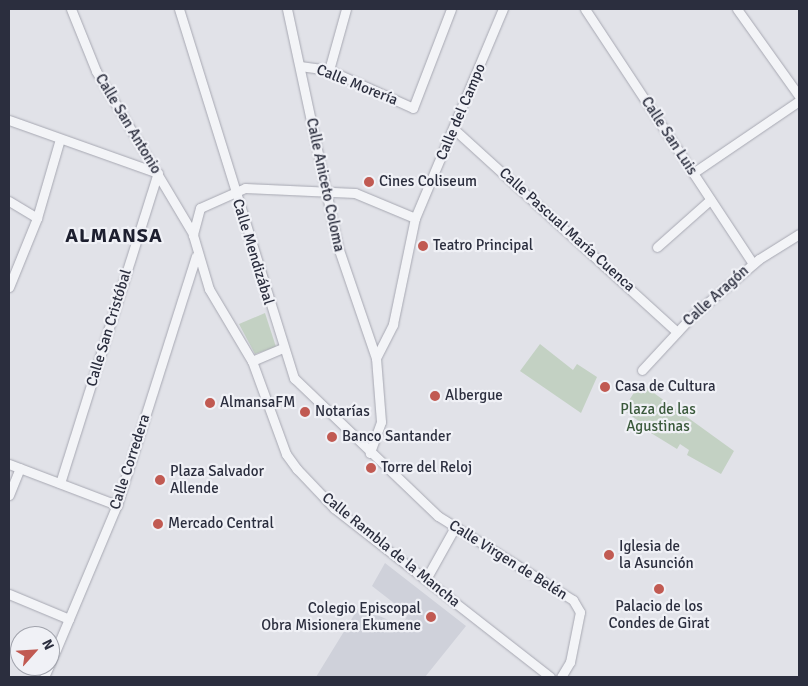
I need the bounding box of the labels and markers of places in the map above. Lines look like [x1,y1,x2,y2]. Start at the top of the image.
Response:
place label: Cines Coliseum [379,173,477,191]
marker: Cines Coliseum [363,176,375,188]
place label: Teatro Principal [433,237,533,255]
marker: Teatro Principal [417,240,429,252]
place label: Casa de Cultura [615,378,716,396]
marker: Casa de Cultura [599,381,611,393]
place label: Albergue [445,387,503,405]
marker: Albergue [429,390,441,402]
place label: AlmansaFM [220,394,295,412]
marker: AlmansaFM [204,397,216,409]
place label: Notarías [315,403,370,421]
marker: Notarías [299,406,311,418]
place label: Banco Santander [342,428,451,446]
marker: Banco Santander [326,431,338,443]
place label: Torre del Reloj [381,459,472,477]
place label: Plaza Salvador Allende [170,462,264,497]
marker: Torre del Reloj [365,462,377,474]
marker: Plaza Salvador Allende [154,474,166,486]
place label: Mercado Central [168,515,274,533]
marker: Mercado Central [152,518,164,530]
place label: Iglesia de la Asunción [619,537,694,572]
marker: Iglesia de la Asunción [603,549,615,561]
marker: Palacio de los Condes de Girat [653,583,665,595]
place label: Palacio de los Condes de Girat [609,597,709,632]
place label: Colegio Episcopal Obra Misionera Ekumene [261,599,421,634]
marker: Colegio Episcopal Obra Misionera Ekumene [425,611,437,623]

